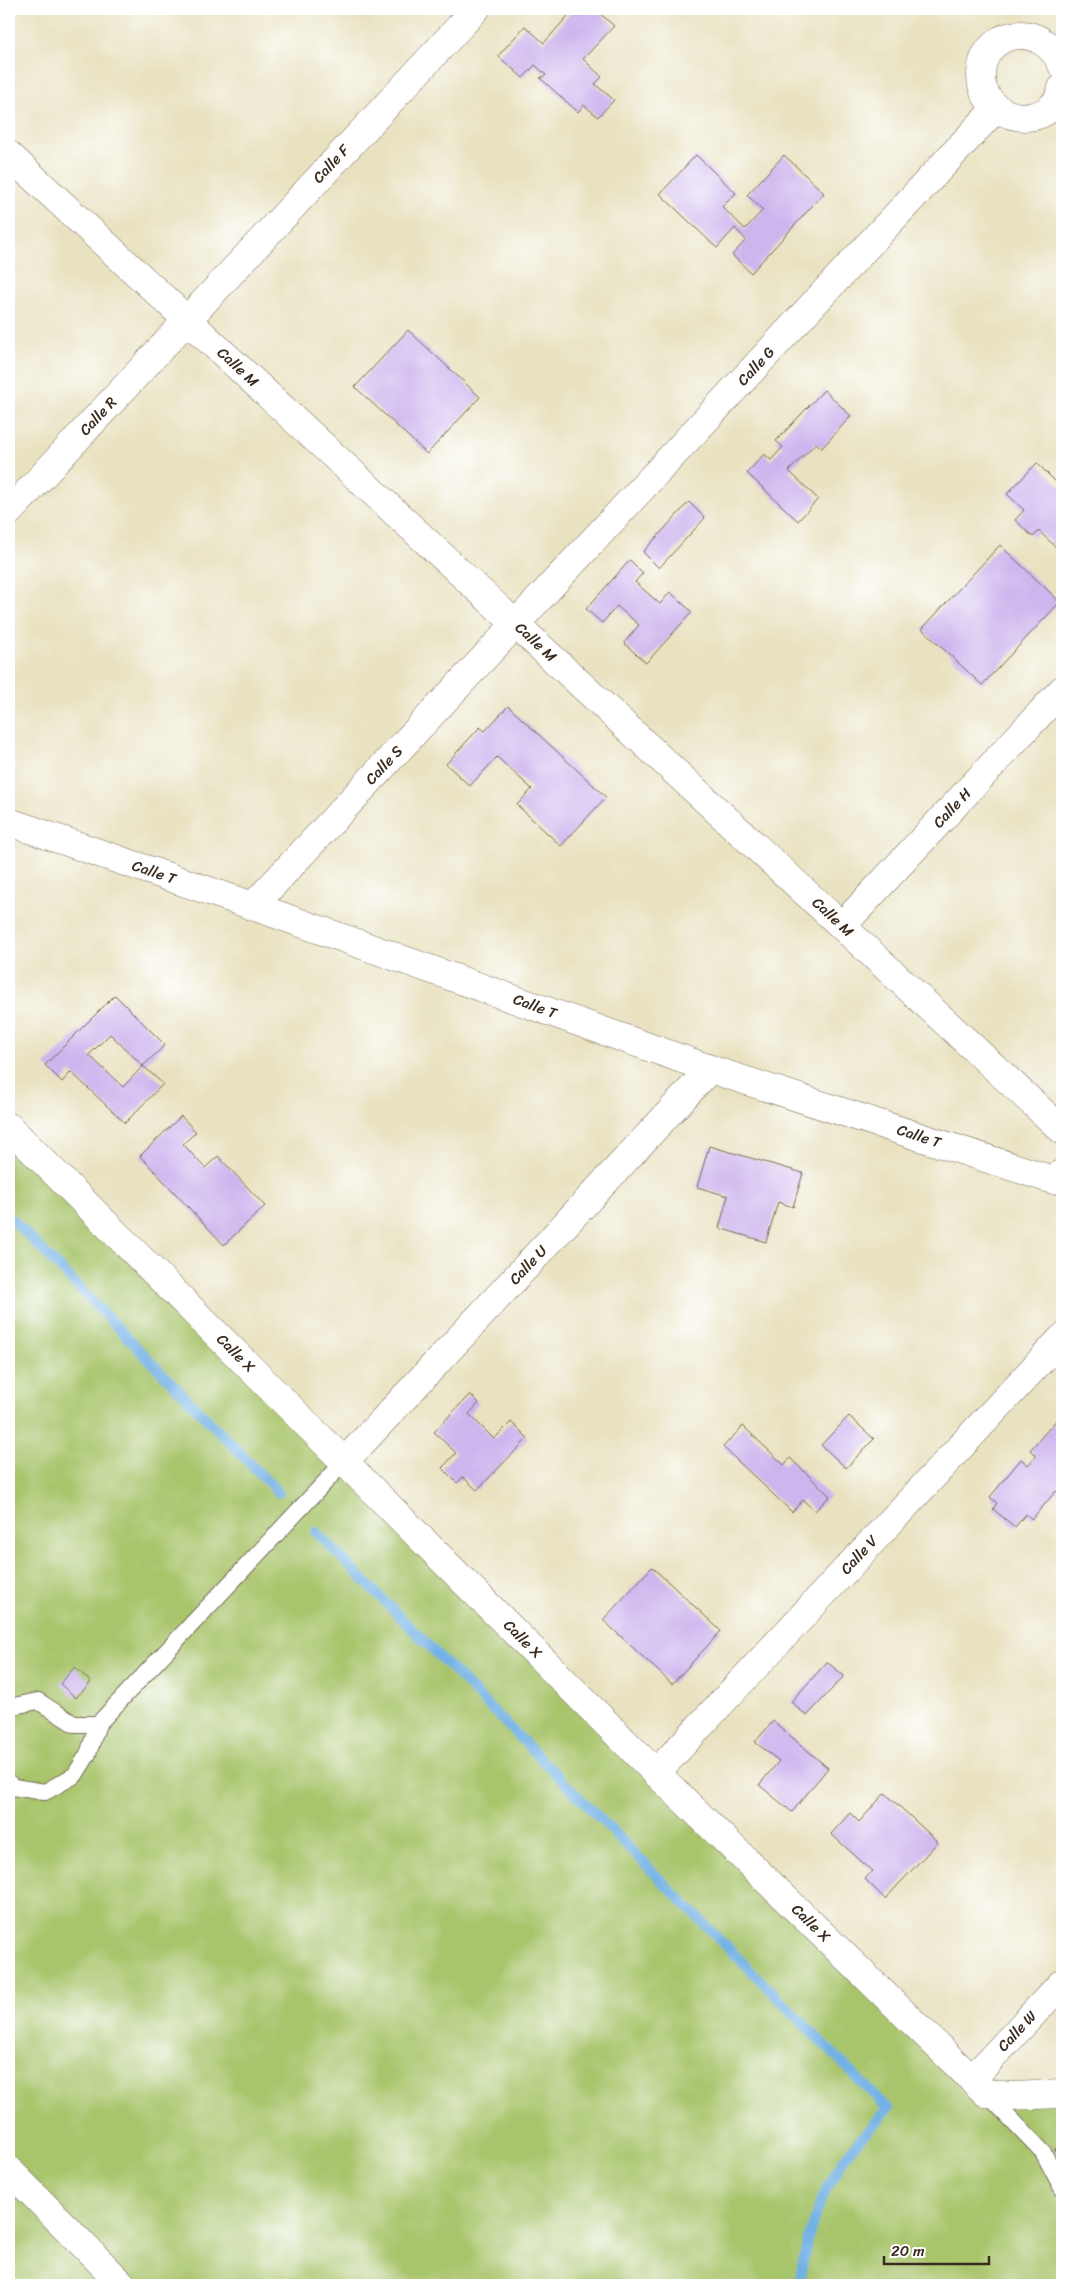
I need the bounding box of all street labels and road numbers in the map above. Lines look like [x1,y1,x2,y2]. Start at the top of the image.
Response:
street label: Calle F [306,137,357,189]
street label: Calle M [211,340,265,394]
street label: Calle G [731,340,781,392]
street label: Calle R [73,390,123,442]
street label: Calle M [509,615,563,669]
street label: Calle S [359,739,410,791]
street label: Calle H [926,781,978,834]
street label: Calle T [128,852,180,892]
street label: Calle M [806,890,860,944]
street label: Calle T [509,986,562,1026]
street label: Calle T [894,1117,945,1156]
street label: Calle U [502,1238,554,1291]
street label: Calle X [210,1327,262,1379]
street label: Calle V [834,1529,885,1581]
street label: Calle X [497,1613,549,1665]
street label: Calle X [785,1897,837,1949]
street label: Calle W [991,2004,1043,2058]

